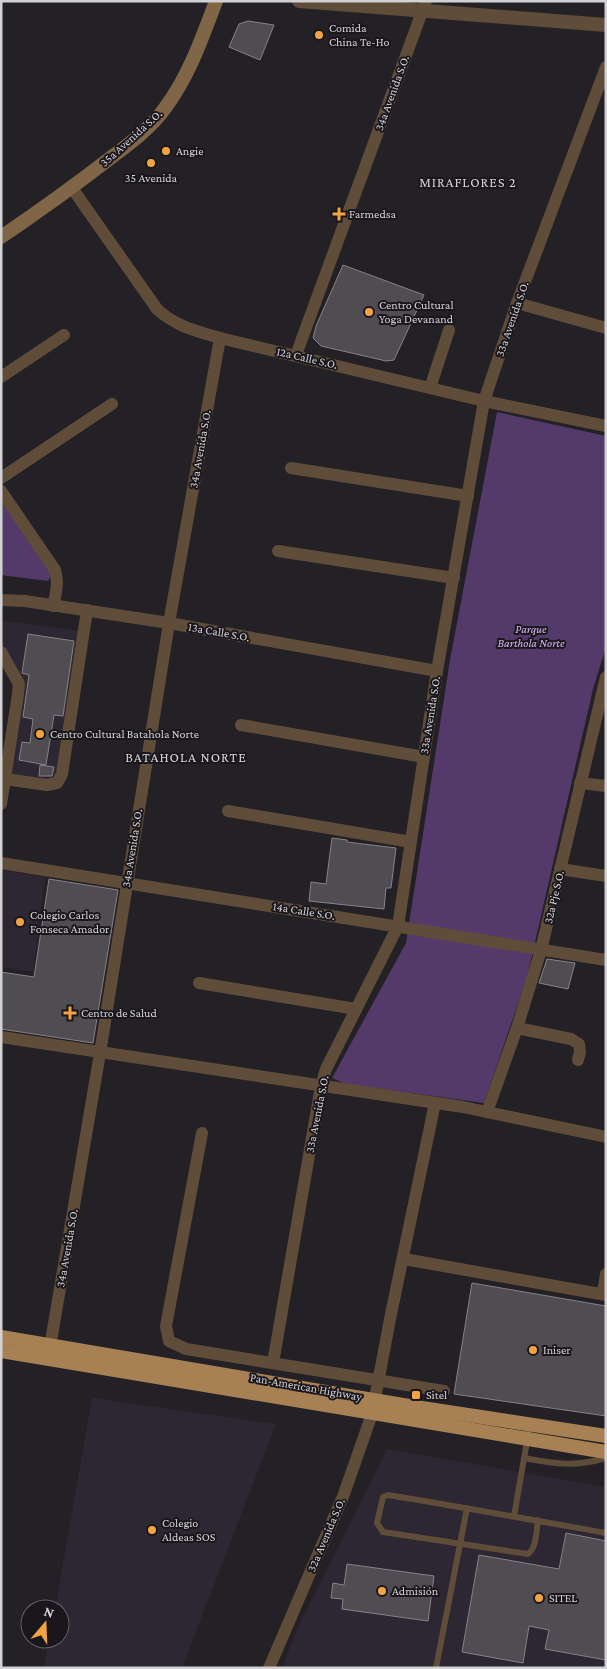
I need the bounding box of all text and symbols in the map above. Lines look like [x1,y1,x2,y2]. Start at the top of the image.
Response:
place label: Comida China Te-Ho [329,21,390,49]
marker: Comida China Te-Ho [313,29,325,41]
street label: 34a Avenida S.O. [372,53,412,133]
street label: 35a Avenida S.O. [97,106,165,170]
place label: Angie [176,144,203,158]
marker: Angie [160,145,172,157]
marker: 35 Avenida [145,157,157,169]
place label: 35 Avenida [125,171,178,185]
district label: MIRAFLORES 2 [419,174,517,190]
place label: Farmedsa [349,207,396,221]
marker: Farmedsa [333,208,345,220]
street label: 33a Avenida S.O. [493,279,531,358]
place label: Centro Cultural Yoga Devanand [379,298,454,326]
marker: Centro Cultural Yoga Devanand [363,306,375,318]
street label: 12a Calle S.O. [275,344,339,372]
street label: 34a Avenida S.O. [186,409,214,489]
street label: 13a Calle S.O. [187,620,251,644]
park label: Parque Barthola Norte [498,622,565,650]
street label: 33a Avenida S.O. [417,675,443,755]
place label: Centro Cultural Batahola Norte [50,727,199,741]
marker: Centro Cultural Batahola Norte [34,728,46,740]
district label: BATAHOLA NORTE [125,749,247,765]
street label: 34a Avenida S.O. [119,808,145,888]
street label: 32a Pje S.O. [541,869,567,925]
street label: 14a Calle S.O. [272,899,336,923]
place label: Colegio Carlos Fonseca Amador [30,908,110,936]
marker: Colegio Carlos Fonseca Amador [14,916,26,928]
marker: Centro de Salud [63,1006,77,1020]
place label: Centro de Salud [81,1006,157,1020]
street label: 33a Avenida S.O. [303,1074,331,1154]
street label: 34a Avenida S.O. [53,1208,81,1288]
place label: Iniser [543,1343,571,1357]
marker: Iniser [527,1344,539,1356]
street label: Pan-American Highway [249,1370,364,1404]
place label: Sitel [426,1388,447,1402]
marker: Sitel [410,1389,422,1401]
street label: 32a Avenida S.O. [304,1496,348,1574]
place label: Colegio Aldeas SOS [162,1516,216,1544]
marker: Colegio Aldeas SOS [146,1524,158,1536]
place label: Admisión [392,1584,439,1598]
marker: Admisión [376,1585,388,1597]
place label: SITEL [549,1591,577,1605]
marker: SITEL [533,1592,545,1604]
north arrow [20,1599,70,1649]
text: N [42,1603,57,1621]

